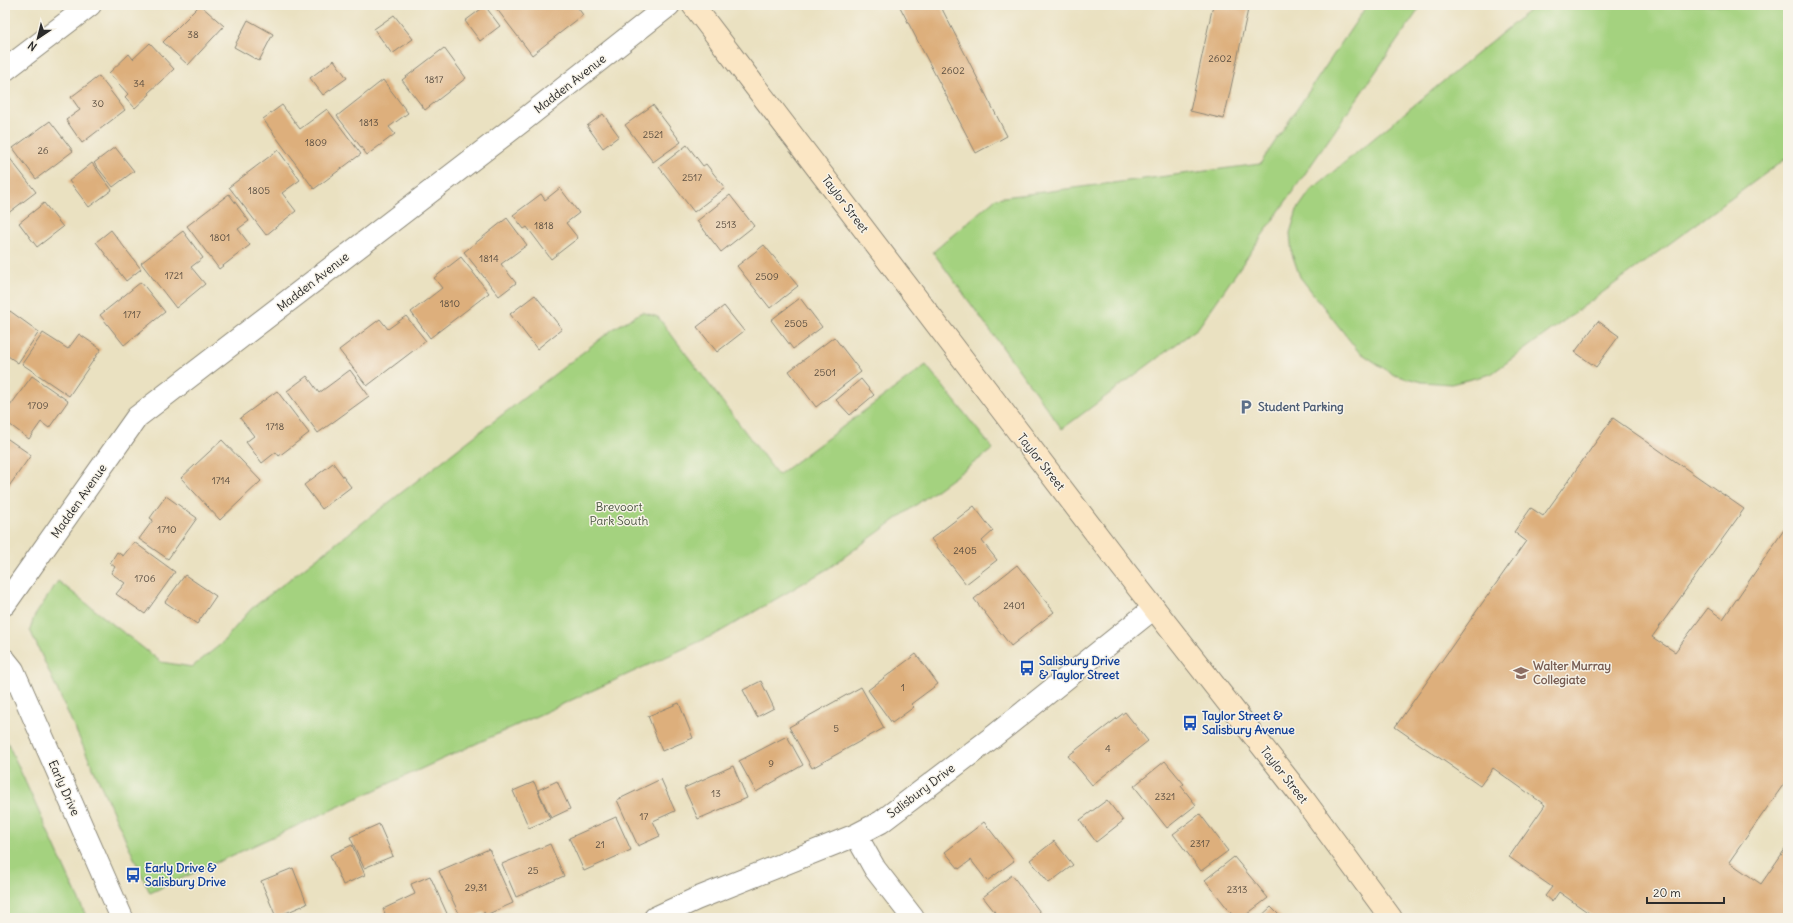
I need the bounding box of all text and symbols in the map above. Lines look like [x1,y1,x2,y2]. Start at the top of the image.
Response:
north arrow [18,18,58,58]
house number: 38 [187,28,199,41]
text: N [25,38,39,54]
street label: Madden Avenue [531,51,609,116]
house number: 2602 [1208,52,1232,65]
house number: 2602 [941,64,965,77]
house number: 1817 [425,73,443,86]
house number: 34 [133,77,145,90]
house number: 30 [92,97,104,110]
house number: 1813 [359,116,379,129]
house number: 2521 [643,128,663,141]
house number: 1809 [305,136,327,149]
house number: 26 [37,144,49,157]
house number: 2517 [682,171,702,184]
street label: Taylor Street [819,172,872,235]
house number: 1805 [248,184,270,197]
house number: 2513 [716,218,737,231]
house number: 1818 [534,219,554,232]
house number: 1801 [210,231,230,244]
street label: Madden Avenue [274,249,352,314]
house number: 1814 [479,252,499,265]
house number: 1721 [165,269,183,282]
house number: 2509 [755,270,779,283]
house number: 1810 [440,297,460,310]
house number: 1717 [123,308,141,321]
house number: 2505 [784,317,808,330]
house number: 2501 [814,366,836,379]
parking icon: Student Parking [1237,398,1255,416]
house number: 1709 [27,399,49,412]
place label: Student Parking [1258,399,1344,415]
house number: 1718 [266,420,285,433]
street label: Taylor Street [1014,430,1068,493]
street label: Madden Avenue [47,461,110,541]
house number: 1714 [212,474,231,487]
park label: Brevoort Park South [589,499,649,528]
house number: 1710 [157,523,177,536]
house number: 2405 [953,544,977,557]
house number: 1706 [134,572,156,585]
house number: 2401 [1003,599,1025,612]
place label: Salisbury Drive & Taylor Street [1039,653,1120,683]
place label: Walter Murray Collegiate [1533,658,1611,688]
bus stop icon: Salisbury Drive & Taylor Street [1018,659,1036,677]
school or university icon: Walter Murray Collegiate [1512,664,1530,682]
house number: 1 [901,681,905,694]
place label: Taylor Street & Salisbury Avenue [1202,708,1295,738]
bus stop icon: Taylor Street & Salisbury Avenue [1181,714,1199,732]
house number: 5 [833,722,839,735]
house number: 4 [1105,742,1111,755]
street label: Taylor Street [1257,743,1311,806]
house number: 9 [768,757,774,770]
street label: Early Drive [46,758,83,818]
street label: Salisbury Drive [884,760,958,821]
house number: 13 [711,787,721,800]
house number: 2321 [1155,790,1175,803]
house number: 17 [640,810,649,823]
house number: 2317 [1190,837,1210,850]
house number: 21 [595,838,605,851]
place label: Early Drive & Salisbury Drive [145,860,226,890]
house number: 25 [527,864,539,877]
bus stop icon: Early Drive & Salisbury Drive [124,866,142,884]
scale bar [1647,879,1724,905]
house number: 29,31 [465,881,487,894]
house number: 2313 [1227,883,1248,896]
text: 20 m [1653,885,1681,900]

